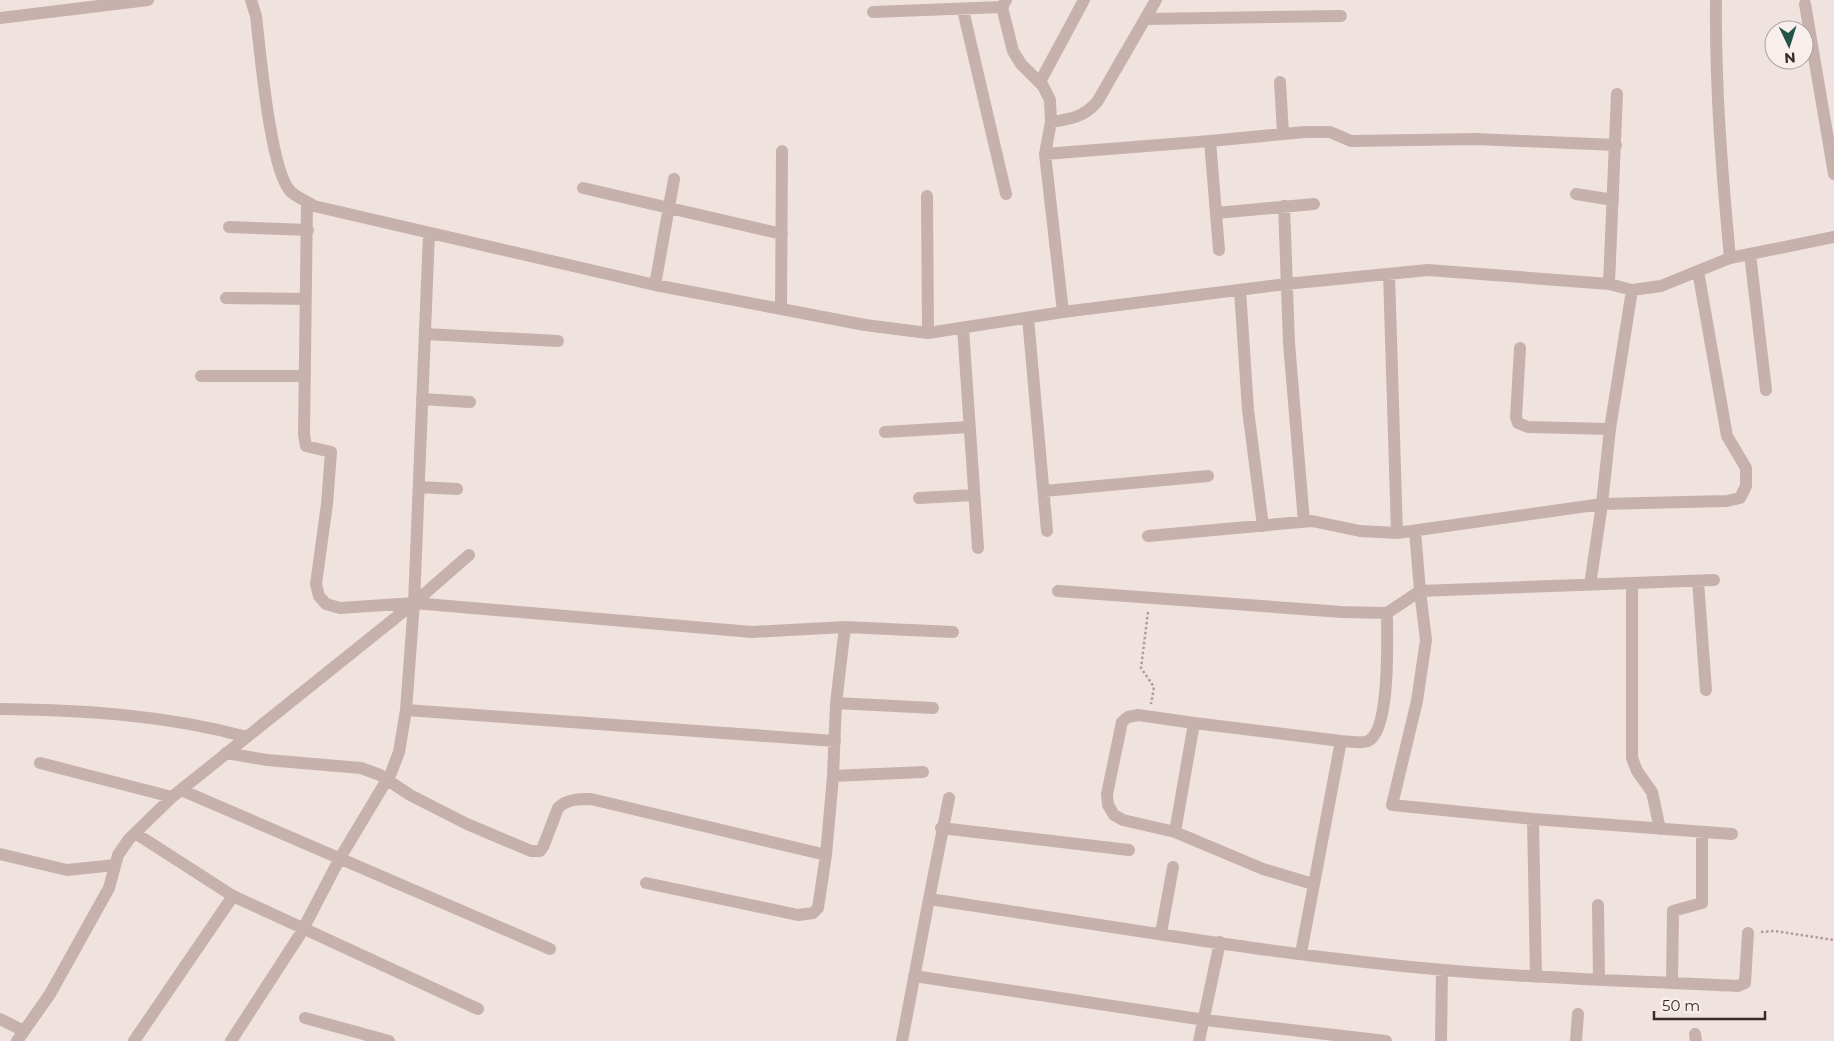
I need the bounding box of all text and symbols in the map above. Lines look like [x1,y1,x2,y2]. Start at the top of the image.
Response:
north arrow [1764,20,1814,70]
text: N [1784,49,1796,67]
scale bar [1654,988,1765,1020]
text: 50 m [1662,996,1700,1015]

